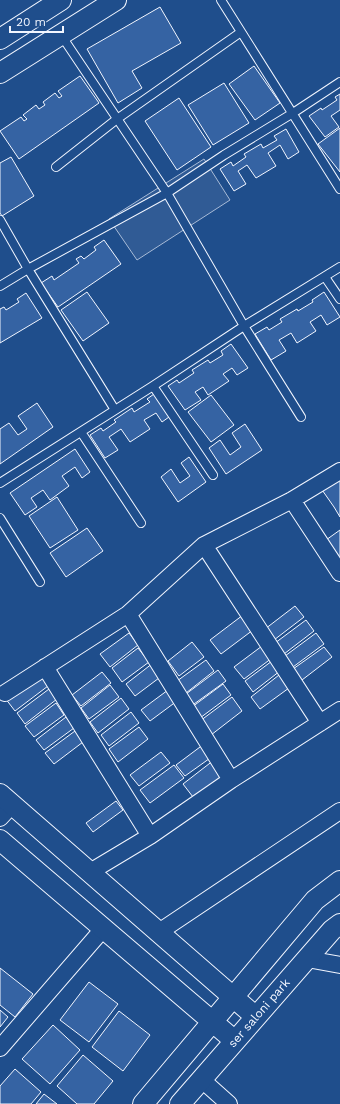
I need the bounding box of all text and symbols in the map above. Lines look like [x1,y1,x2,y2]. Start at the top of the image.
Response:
scale bar [10,8,63,34]
text: 20 m [16,15,46,29]
street label: ser saloni park [225,976,293,1050]

